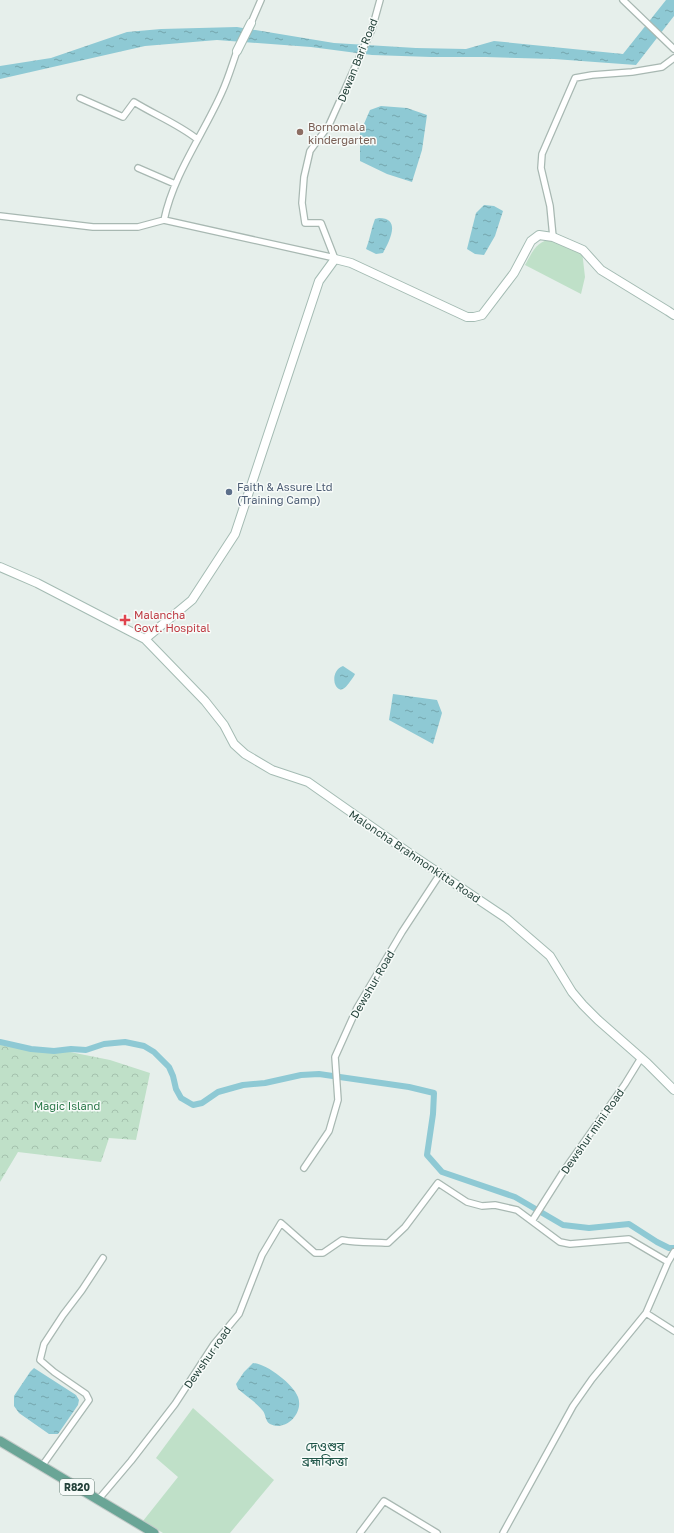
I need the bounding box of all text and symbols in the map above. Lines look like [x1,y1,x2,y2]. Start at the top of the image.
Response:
street label: Dewan Bari Road [334,16,380,104]
place label: Bornomala kindergarten [308,120,376,146]
marker: Bornomala kindergarten [295,127,305,137]
place label: Faith & Assure Ltd (Training Camp) [237,480,333,506]
marker: Faith & Assure Ltd (Training Camp) [224,487,234,497]
place label: Malancha Govt. Hospital [134,608,211,634]
marker: Malancha Govt. Hospital [119,614,131,626]
street label: Maloncha Brahmonkitta Road [347,807,483,905]
street label: Dewshur Road [347,948,397,1020]
street label: Dewshur mini Road [558,1086,626,1176]
park label: Magic Island [34,1099,100,1112]
street label: Dewshur road [181,1323,233,1391]
district label: দেওশুর ব্রহ্মকিত্তা [301,1438,348,1469]
road number: R820 [60,1479,94,1495]

